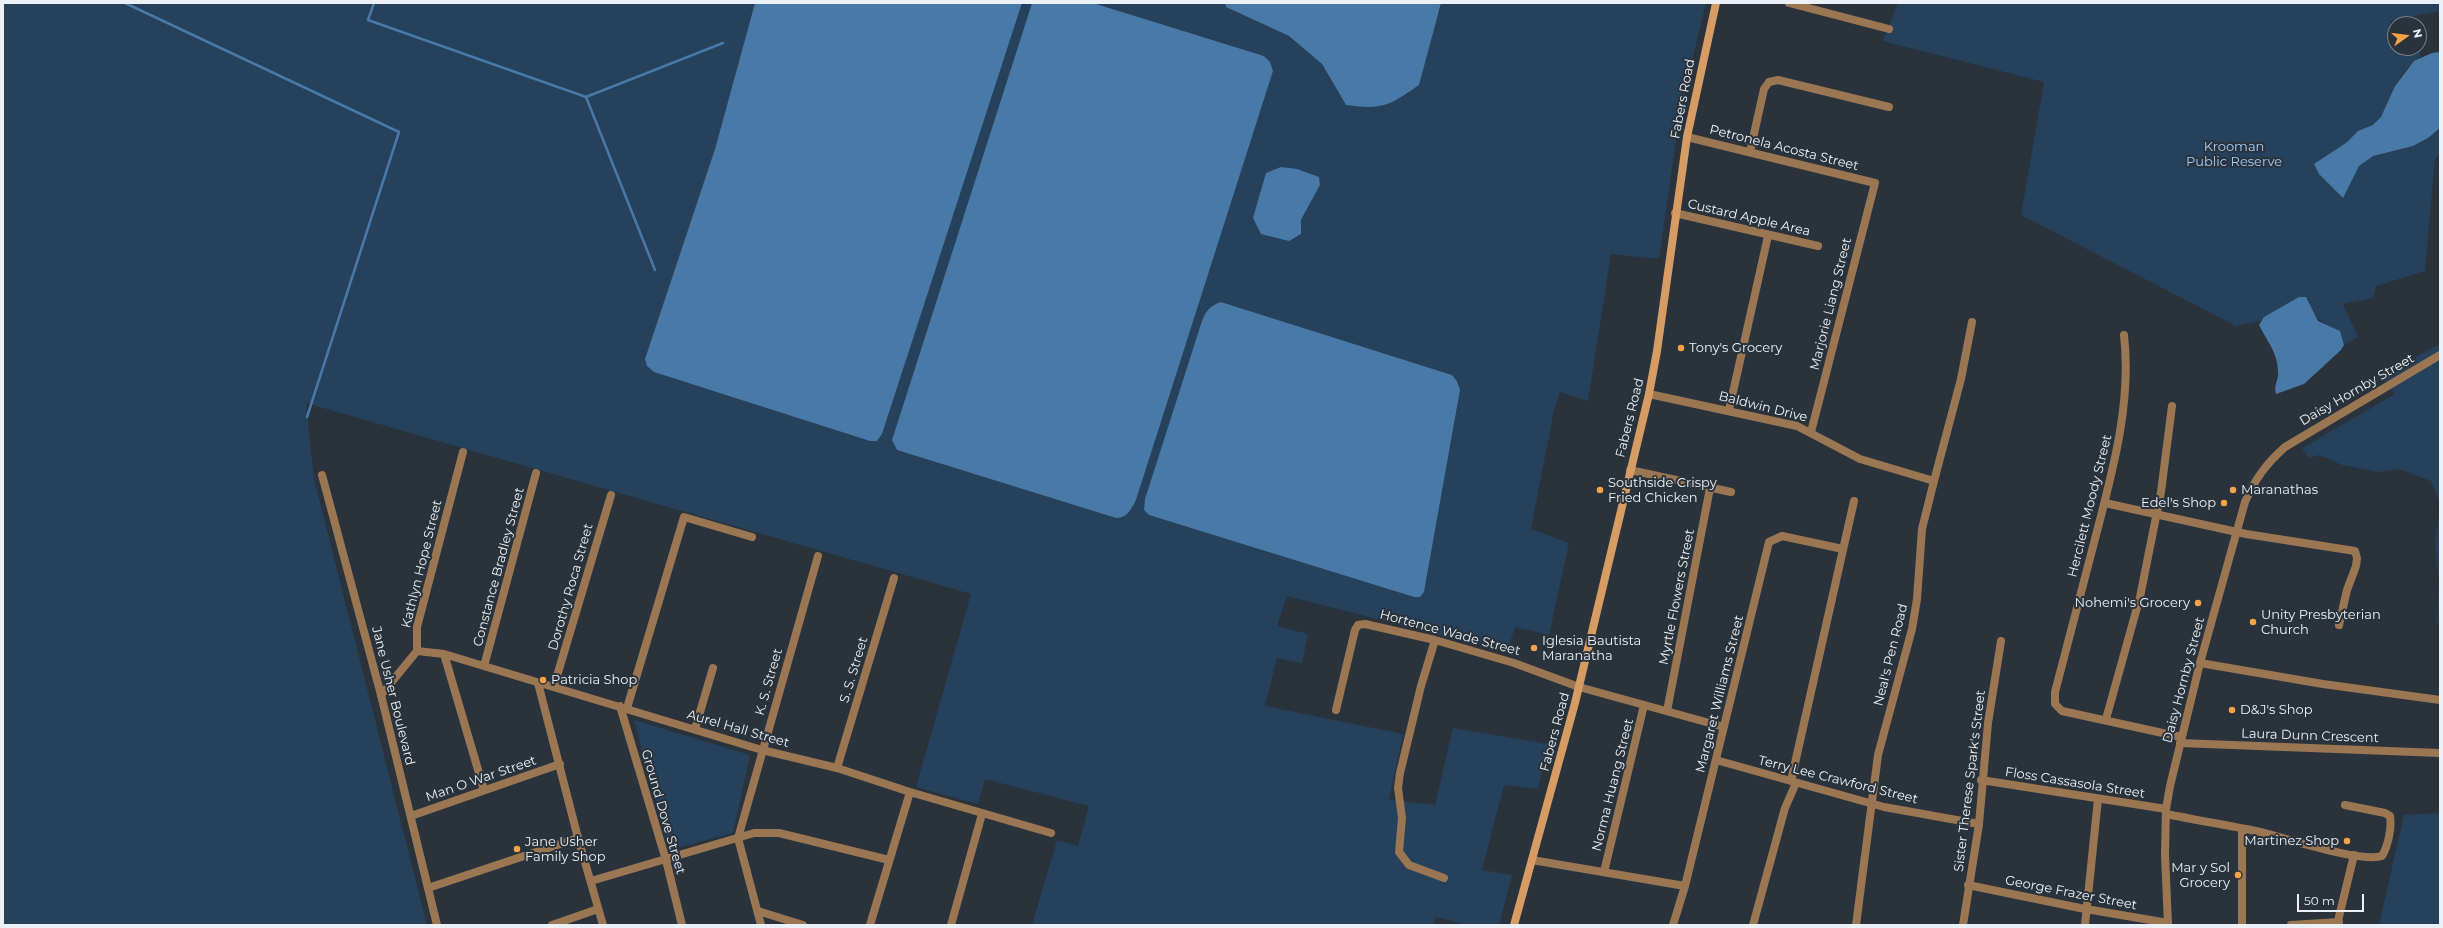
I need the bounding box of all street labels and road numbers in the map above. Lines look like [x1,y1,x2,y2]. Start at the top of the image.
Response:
street label: Fabers Road [1668,58,1698,140]
street label: Petronela Acosta Street [1708,122,1860,174]
street label: Custard Apple Area [1686,196,1812,240]
street label: Marjorie Liang Street [1807,236,1855,372]
street label: Daisy Hornby Street [2297,351,2417,429]
street label: Fabers Road [1613,377,1647,459]
street label: Baldwin Drive [1717,388,1809,426]
street label: Hercilett Moody Street [2065,433,2115,579]
street label: Constance Bradley Street [470,486,528,648]
street label: Kathlyn Hope Street [399,498,445,630]
street label: Dorothy Roca Street [545,522,597,652]
street label: Myrtle Flowers Street [1656,528,1698,666]
street label: Neal's Pen Road [1871,602,1911,708]
street label: Hortence Wade Street [1378,607,1522,659]
street label: Margaret Williams Street [1693,614,1747,774]
street label: Daisy Hornby Street [2160,615,2208,745]
street label: Jane Usher Boulevard [368,625,418,767]
street label: S. S. Street [837,635,871,705]
street label: K. S. Street [752,647,786,717]
street label: Sister Therese Spark's Street [1951,689,1989,873]
street label: Fabers Road [1537,691,1573,773]
street label: Aurel Hall Street [685,707,791,751]
street label: Norma Huang Street [1589,717,1637,853]
street label: Laura Dunn Crescent [2241,726,2379,746]
street label: Ground Dove Street [638,748,688,876]
street label: Man O War Street [424,753,538,805]
street label: Terry Lee Crawford Street [1757,753,1919,807]
street label: Floss Cassasola Street [2004,764,2146,802]
street label: George Frazer Street [2004,873,2138,913]

